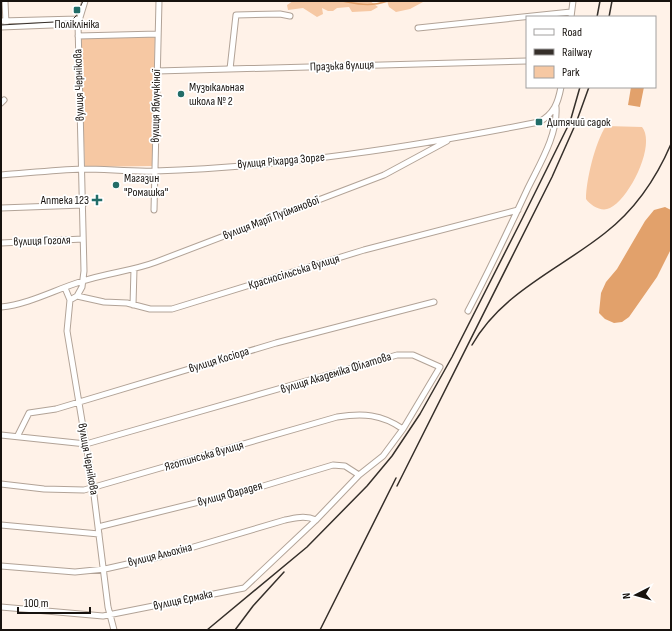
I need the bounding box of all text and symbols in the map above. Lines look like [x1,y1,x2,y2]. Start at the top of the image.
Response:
marker: Поліклініка [72,5,82,15]
legend [526,16,656,88]
place label: Поліклініка [55,17,100,32]
text: Road [562,25,582,40]
text: Railway [562,45,593,60]
street label: вулиця Чернікова [70,48,88,121]
street label: Празька вулиця [310,57,375,75]
text: Park [562,65,580,80]
street label: вулиця Яблучкіної [148,68,164,143]
place label: Музыкальная школа № 2 [189,80,244,109]
marker: Музыкальная школа № 2 [176,89,186,99]
place label: Дитячий садок [547,115,611,130]
marker: Дитячий садок [534,117,544,127]
street label: вулиця Ріхарда Зорге [237,150,325,172]
place label: Магазин "Ромашка" [124,171,168,200]
marker: Магазин "Ромашка" [111,180,121,190]
street label: вулиця Марії Пуйманової [221,192,322,243]
place label: Аптека 123 [40,193,89,208]
marker: Аптека 123 [92,195,102,205]
street label: вулиця Гоголя [13,232,71,249]
street label: Красносільська вулиця [247,251,342,293]
street label: вулиця Косіора [187,344,251,376]
street label: вулиця Академіка Філатова [279,349,393,397]
street label: вулиця Чернікова [74,422,102,496]
street label: Яготинська вулиця [163,437,246,474]
street label: вулиця Фарадея [196,478,264,510]
street label: вулиця Альохіна [126,540,194,570]
north arrow [616,575,656,615]
street label: вулиця Єрмака [152,586,215,614]
scale bar [18,589,90,615]
text: N [620,592,633,600]
text: 100 m [24,596,49,611]

